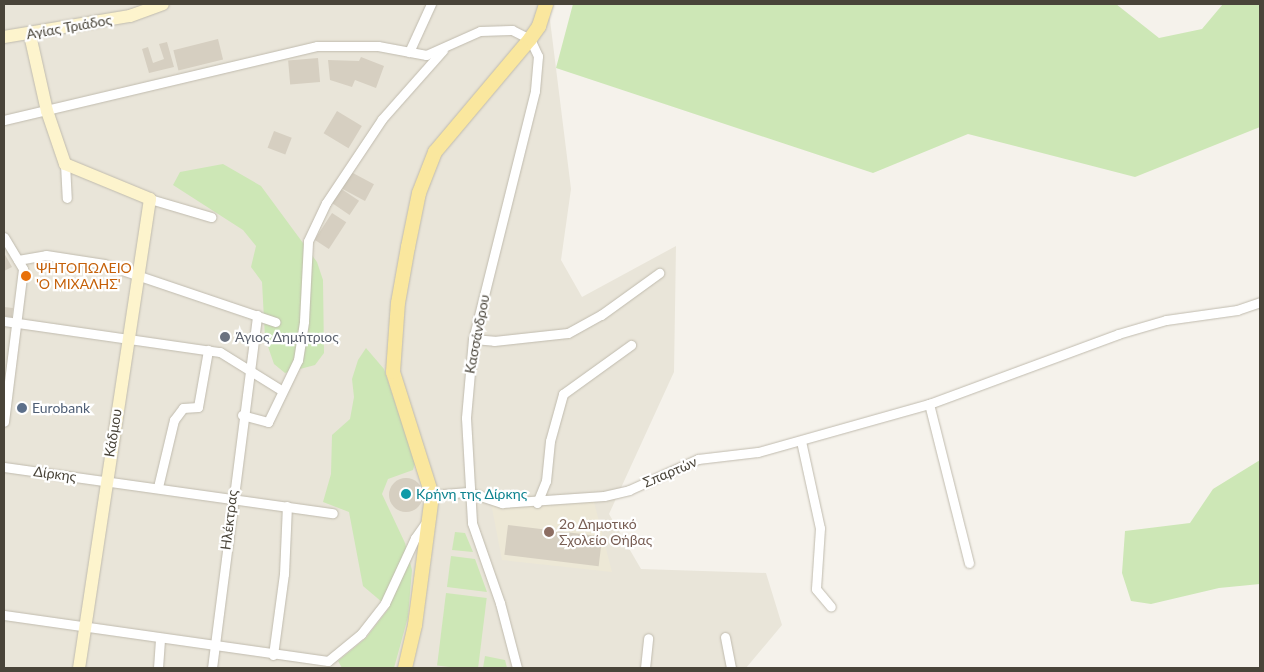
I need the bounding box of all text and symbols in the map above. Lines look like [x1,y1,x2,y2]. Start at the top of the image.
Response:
street label: Αγίας Τριάδος [25,11,113,43]
place label: ΨΗΤΟΠΩΛΕΙΟ 'Ο ΜΙΧΑΛΗΣ' [36,260,132,292]
marker: ΨΗΤΟΠΩΛΕΙΟ 'Ο ΜΙΧΑΛΗΣ' [20,270,32,282]
street label: Κασσάνδρου [461,293,493,375]
place label: Άγιος Δημήτριος [235,329,339,345]
marker: Άγιος Δημήτριος [219,331,231,343]
place label: Eurobank [32,400,90,416]
marker: Eurobank [16,402,28,414]
street label: Κάδμου [101,408,125,458]
street label: Σπαρτών [641,453,699,491]
street label: Δίρκης [33,463,77,485]
place label: Κρήνη της Δίρκης [416,486,528,502]
marker: Κρήνη της Δίρκης [400,488,412,500]
street label: Ηλέκτρας [217,489,241,551]
place label: 2ο Δημοτικό Σχολείο Θήβας [559,516,652,548]
marker: 2ο Δημοτικό Σχολείο Θήβας [543,526,555,538]

